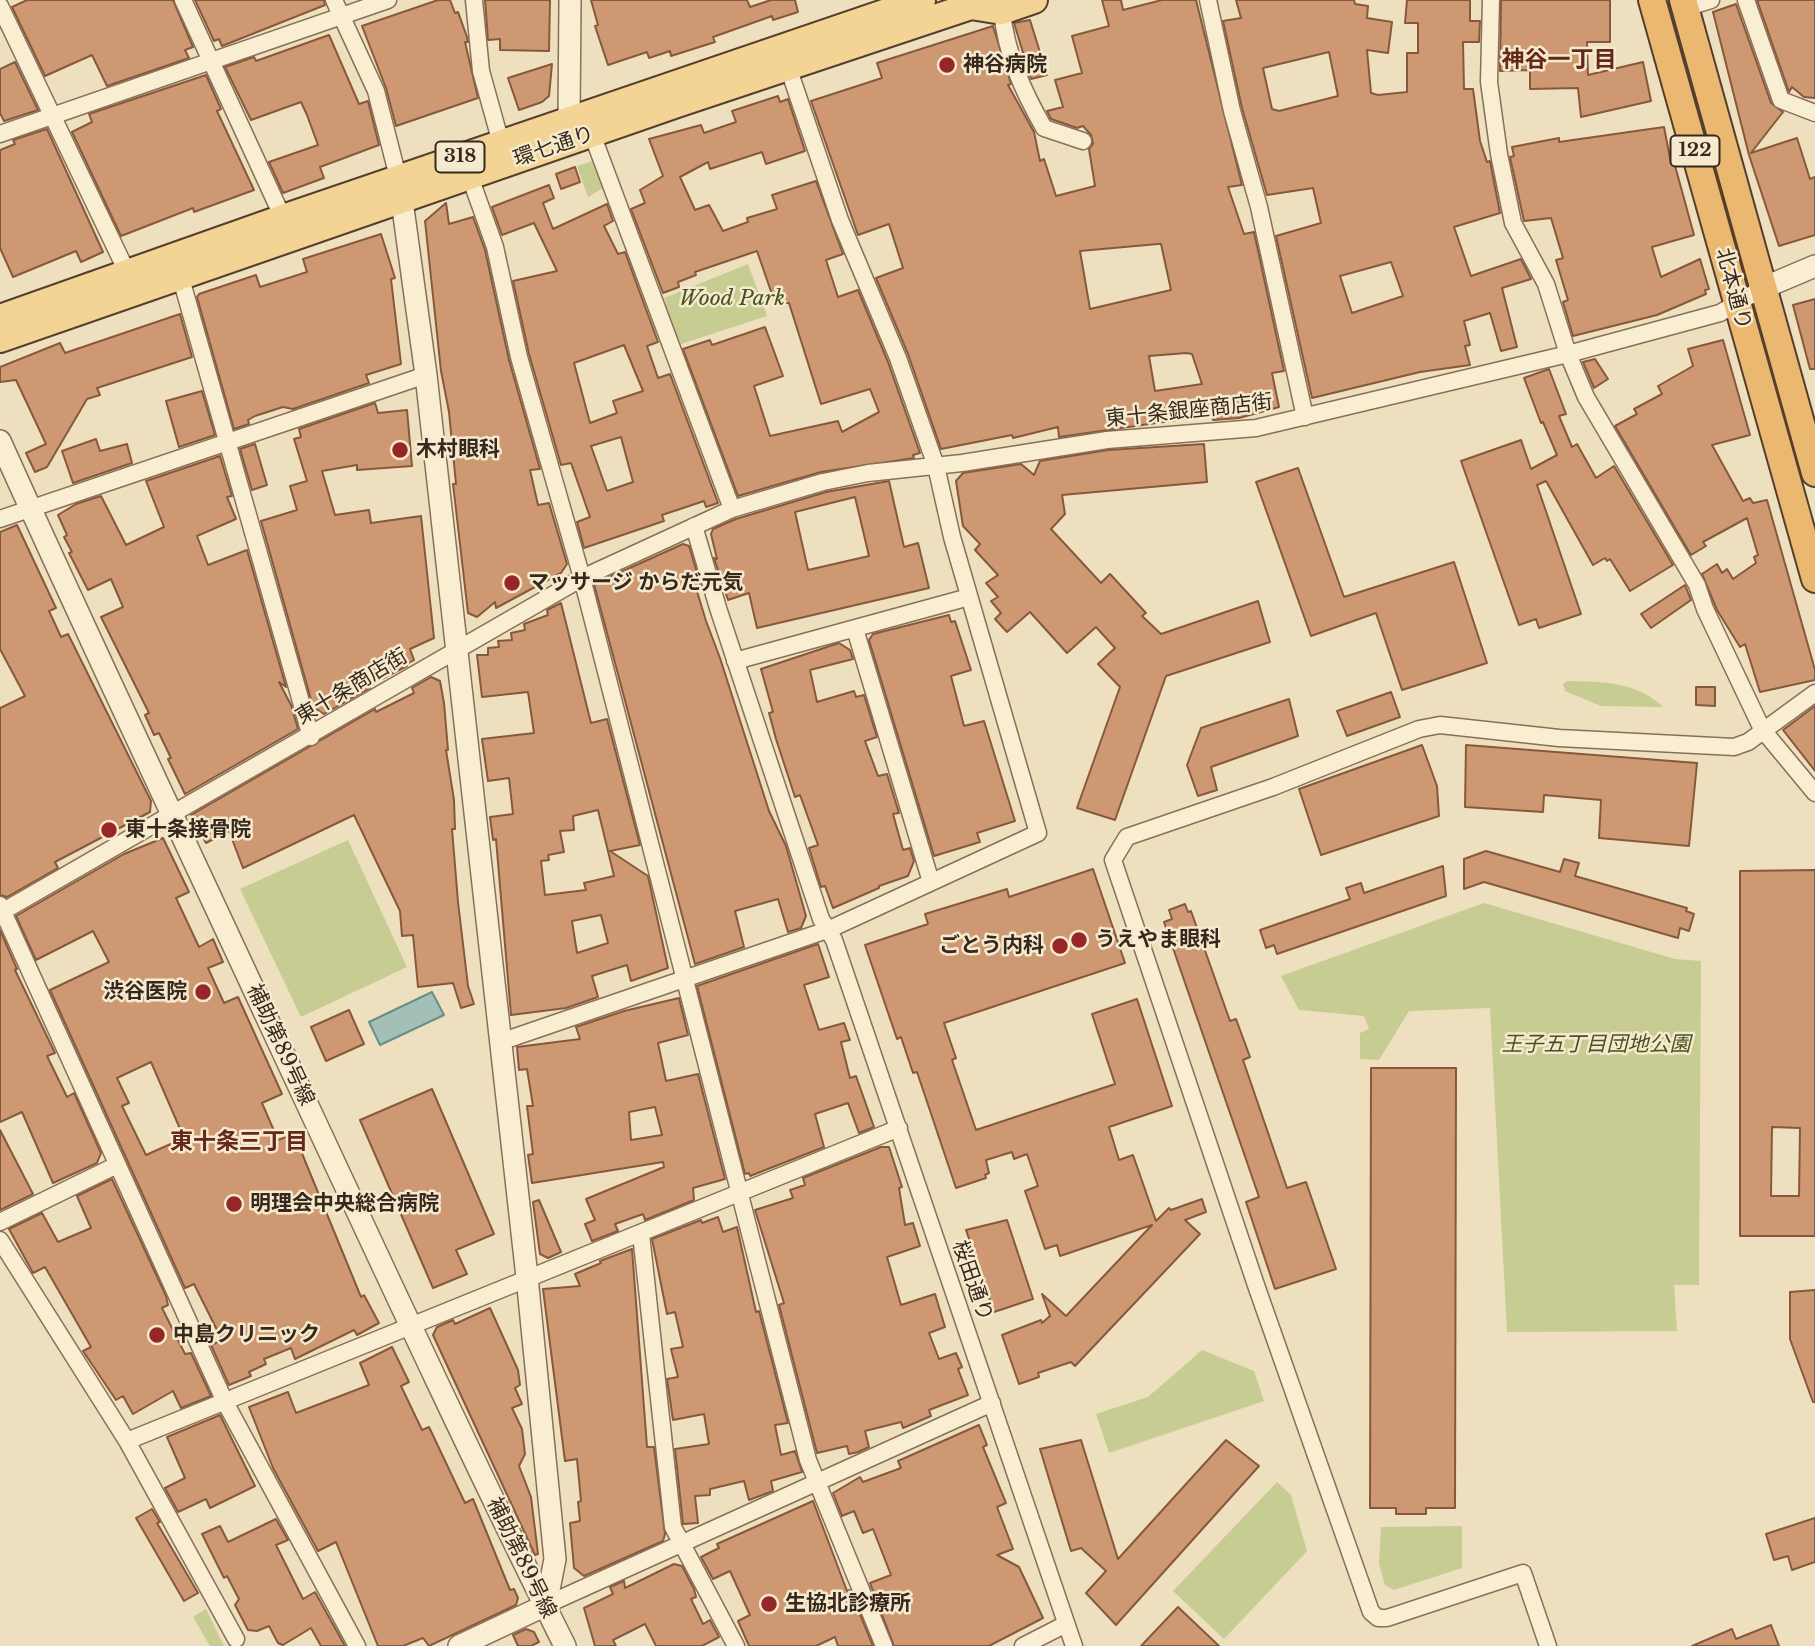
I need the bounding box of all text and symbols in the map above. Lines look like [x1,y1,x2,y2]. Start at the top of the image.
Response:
district label: 神谷一丁目 [1502,47,1616,75]
place label: 神谷病院 [963,52,1047,78]
marker: 神谷病院 [937,55,957,75]
street label: 環七通り [510,121,598,173]
road number: 122 [1670,136,1720,167]
road number: 318 [435,141,484,172]
street label: 北本通り [1710,245,1756,333]
park label: Wood Park [679,286,785,312]
street label: 東十条銀座商店街 [1104,390,1274,432]
place label: 木村眼科 [416,437,500,463]
marker: 木村眼科 [390,440,410,460]
place label: マッサージ からだ元気 [528,570,744,596]
marker: マッサージ からだ元気 [502,573,522,593]
street label: 東十条商店街 [292,644,412,730]
place label: 東十条接骨院 [125,817,251,843]
marker: 東十条接骨院 [99,820,119,840]
place label: うえやま眼科 [1095,927,1221,953]
marker: うえやま眼科 [1069,930,1089,950]
place label: ごとう内科 [939,933,1044,959]
marker: ごとう内科 [1050,936,1070,956]
place label: 渋谷医院 [103,979,187,1005]
street label: 補助第89号線 [241,980,319,1110]
marker: 渋谷医院 [193,982,213,1002]
park label: 王子五丁目団地公園 [1502,1032,1690,1058]
district label: 東十条三丁目 [170,1129,308,1157]
place label: 明理会中央総合病院 [250,1191,439,1217]
marker: 明理会中央総合病院 [224,1194,244,1214]
street label: 桜田通り [946,1237,998,1325]
place label: 中島クリニック [173,1322,320,1348]
marker: 中島クリニック [147,1325,167,1345]
street label: 補助第89号線 [481,1494,561,1622]
place label: 生協北診療所 [785,1591,911,1617]
marker: 生協北診療所 [759,1594,779,1614]

